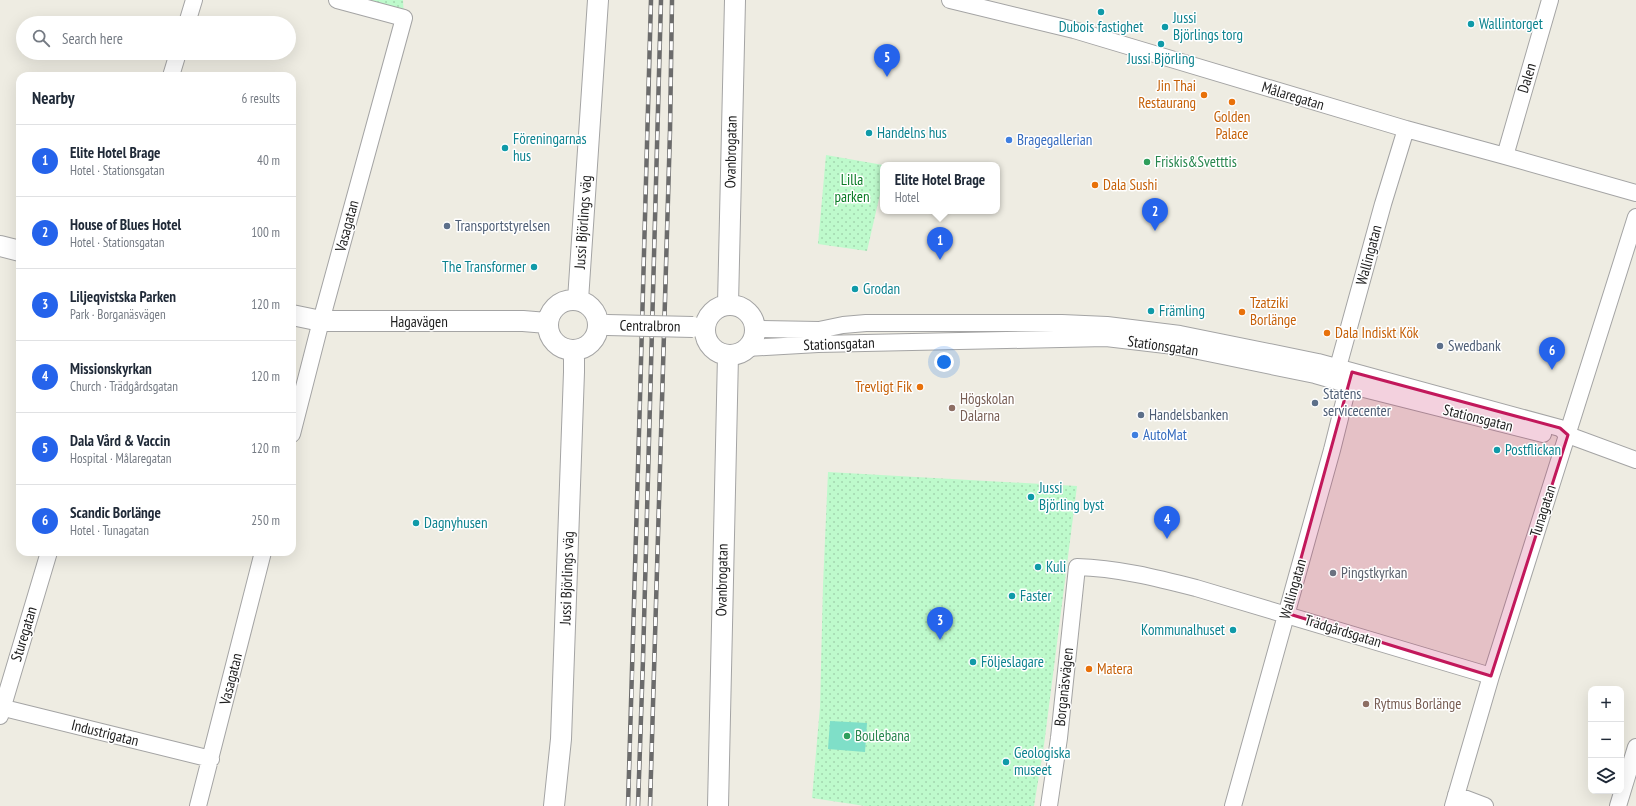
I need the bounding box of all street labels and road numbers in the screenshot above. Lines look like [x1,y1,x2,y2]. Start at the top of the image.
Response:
street label: Dalen [1513,61,1540,95]
street label: Målaregatan [1260,77,1327,114]
street label: Ovanbrogatan [720,115,741,189]
street label: Jussi Björlings väg [570,174,595,270]
street label: Vasagatan [330,198,362,255]
street label: Wallingatan [1351,223,1386,287]
street label: Hagavägen [390,312,448,331]
street label: Centralbron [620,315,680,336]
street label: Stationsgatan [1126,331,1200,360]
street label: Stationsgatan [803,333,875,354]
street label: Stationsgatan [1441,400,1515,435]
street label: Tunagatan [1525,482,1560,539]
street label: Jussi Björlings väg [555,531,578,626]
street label: Ovanbrogatan [711,543,732,617]
street label: Wallingatan [1275,557,1310,621]
street label: Sturegatan [6,604,41,664]
street label: Trädgårdsgatan [1302,610,1384,651]
street label: Borganäsvägen [1050,647,1077,727]
street label: Vasagatan [215,651,246,708]
street label: Industrigatan [69,715,141,750]

